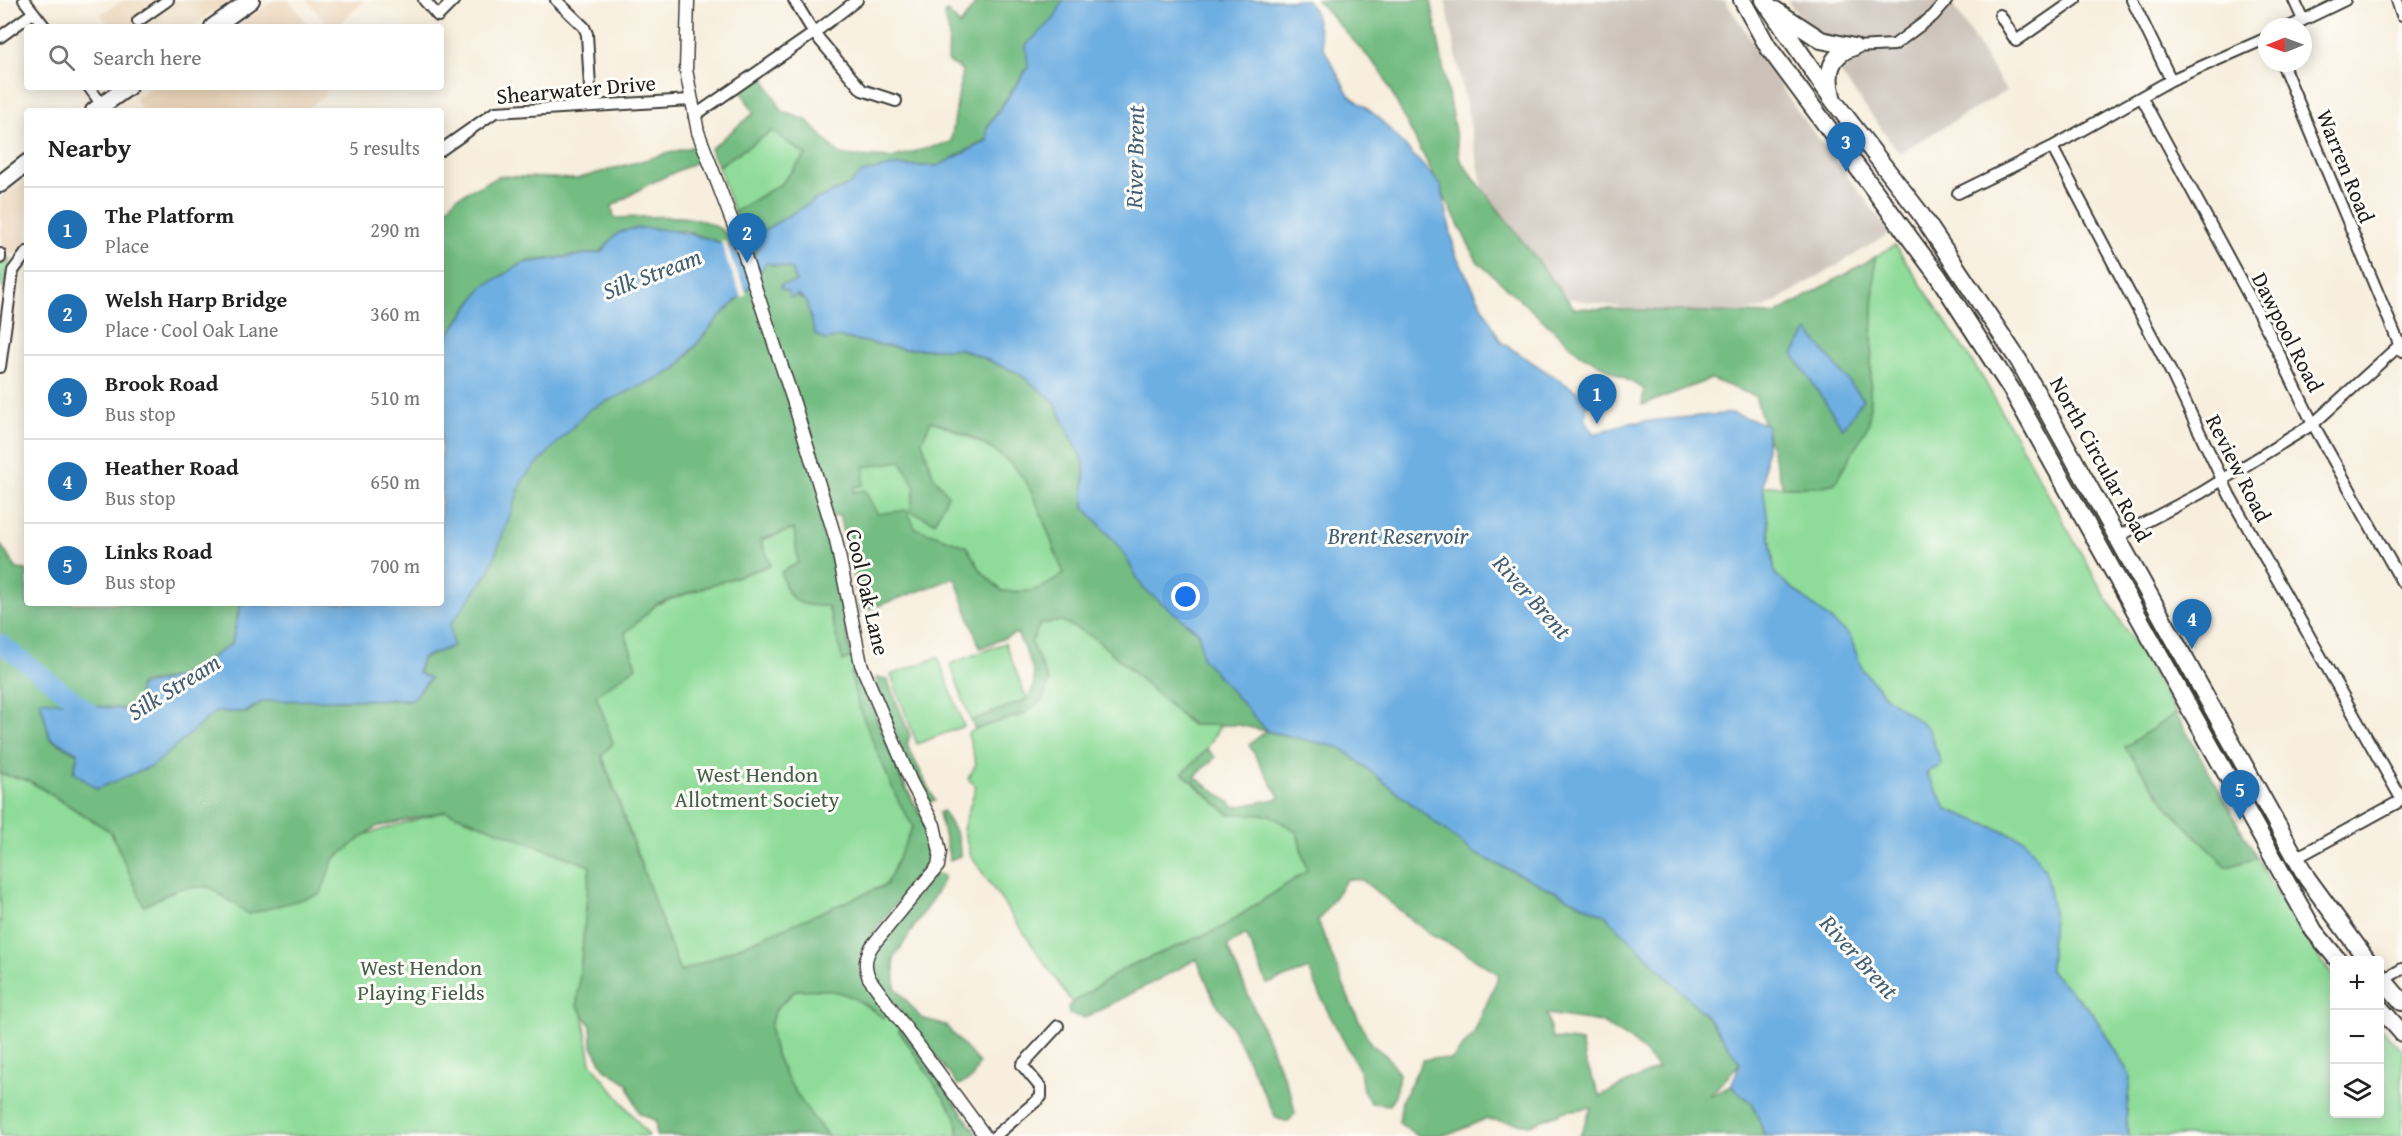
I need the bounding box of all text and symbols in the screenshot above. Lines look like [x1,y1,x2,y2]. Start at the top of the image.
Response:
north arrow [2258,18,2312,72]
search box [24,24,444,90]
icon: search [45,41,78,74]
text: Search here [93,41,202,73]
street label: Shearwater Drive [495,66,657,112]
water label: River Brent [1116,105,1153,210]
street label: Warren Road [2309,105,2383,228]
pin: 3 [1826,122,1866,172]
text: Nearby [48,128,131,167]
text: 5 results [349,133,420,162]
text: The Platform [105,199,234,231]
pin: 2 [728,214,766,263]
text: 1 [62,215,73,244]
text: 290 m [370,215,420,244]
text: Place [105,231,149,260]
water label: Silk Stream [597,239,707,308]
street label: Dawpool Road [2244,267,2332,398]
text: Welsh Harp Bridge [105,283,287,315]
text: 2 [62,299,73,328]
text: 360 m [370,299,420,328]
text: Place · Cool Oak Lane [105,315,278,344]
text: Brook Road [105,367,218,399]
street label: North Circular Road [2042,370,2160,548]
pin: 1 [1578,374,1616,424]
text: 3 [62,383,73,412]
text: 510 m [370,383,420,412]
text: Bus stop [105,399,176,428]
street label: Review Road [2198,409,2280,528]
text: Heather Road [105,451,239,483]
text: 4 [62,467,73,496]
text: 650 m [370,467,420,496]
text: Bus stop [105,483,176,512]
water label: Brent Reservoir [1327,518,1469,553]
street label: Cool Oak Lane [838,526,898,658]
text: Links Road [105,535,212,567]
water label: River Brent [1484,546,1580,647]
text: 5 [62,551,73,580]
text: 700 m [370,551,420,580]
text: Bus stop [105,567,176,596]
your location [1171,582,1200,611]
pin: 4 [2172,600,2212,649]
water label: Silk Stream [120,644,227,729]
park label: West Hendon Allotment Society [675,758,839,815]
pin: 5 [2220,770,2260,820]
water label: River Brent [1811,906,1907,1007]
park label: West Hendon Playing Fields [357,951,485,1008]
map controls [2330,956,2384,1118]
button: + [2330,956,2384,1010]
button: − [2330,1010,2384,1064]
button: layers [2330,1064,2384,1118]

